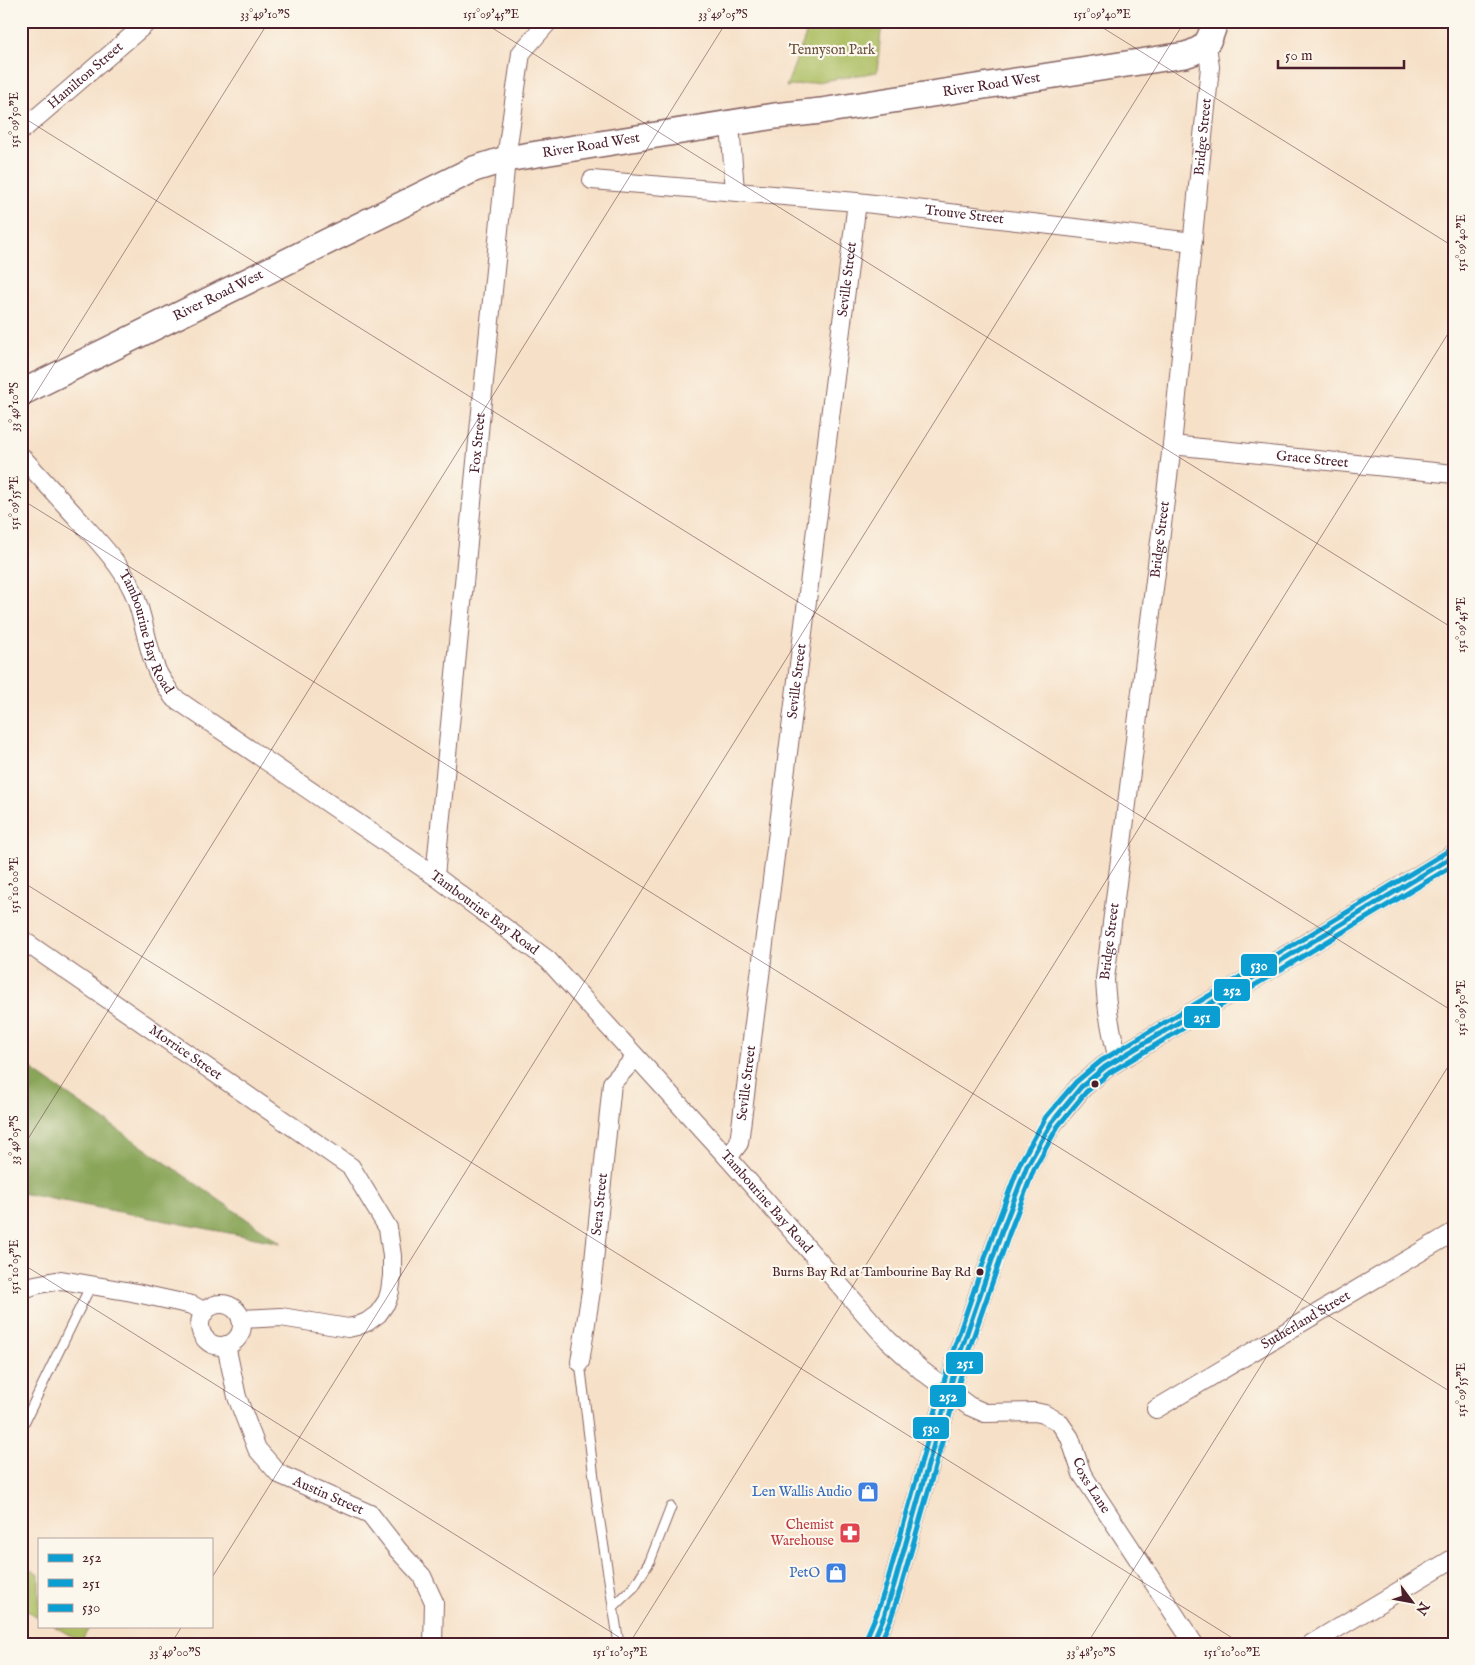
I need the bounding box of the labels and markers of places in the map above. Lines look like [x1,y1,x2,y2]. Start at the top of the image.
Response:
unlabelled marker [1090,1079,1100,1089]
place label: Burns Bay Rd at Tambourine Bay Rd [772,1264,971,1281]
marker: Burns Bay Rd at Tambourine Bay Rd [975,1267,985,1277]
shop icon: Len Wallis Audio [856,1480,880,1504]
place label: Len Wallis Audio [752,1483,852,1501]
place label: Chemist Warehouse [770,1516,835,1550]
pharmacy icon: Chemist Warehouse [838,1521,862,1545]
shop icon: PetO [824,1561,848,1585]
place label: PetO [789,1564,820,1582]

